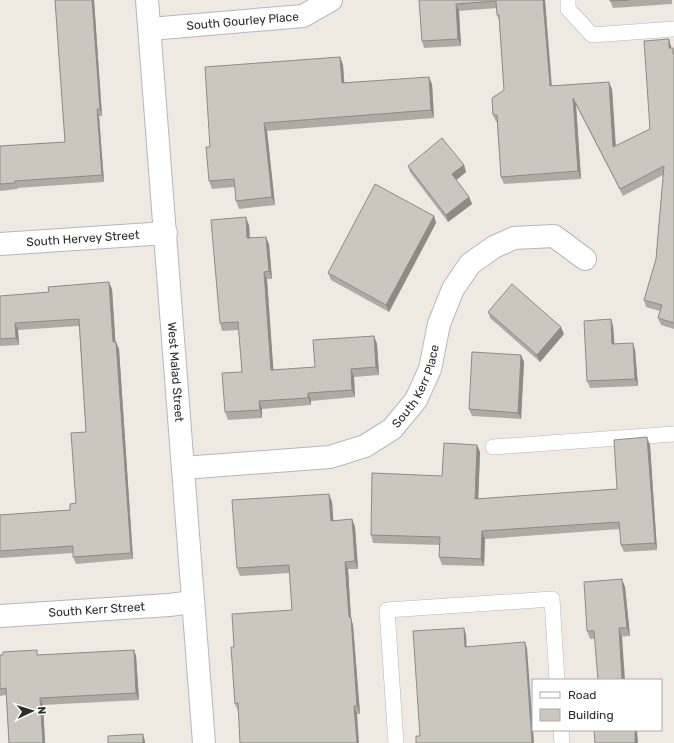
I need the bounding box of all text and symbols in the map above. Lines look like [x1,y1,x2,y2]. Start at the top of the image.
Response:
street label: South Gourley Place [186,9,300,33]
street label: South Hervey Street [26,228,140,249]
street label: West Malad Street [165,321,186,423]
street label: South Kerr Place [389,343,442,431]
street label: South Kerr Street [48,600,146,620]
legend [532,679,662,731]
text: Road [568,688,596,702]
north arrow [12,691,52,731]
text: N [35,706,48,715]
text: Building [568,708,614,722]

